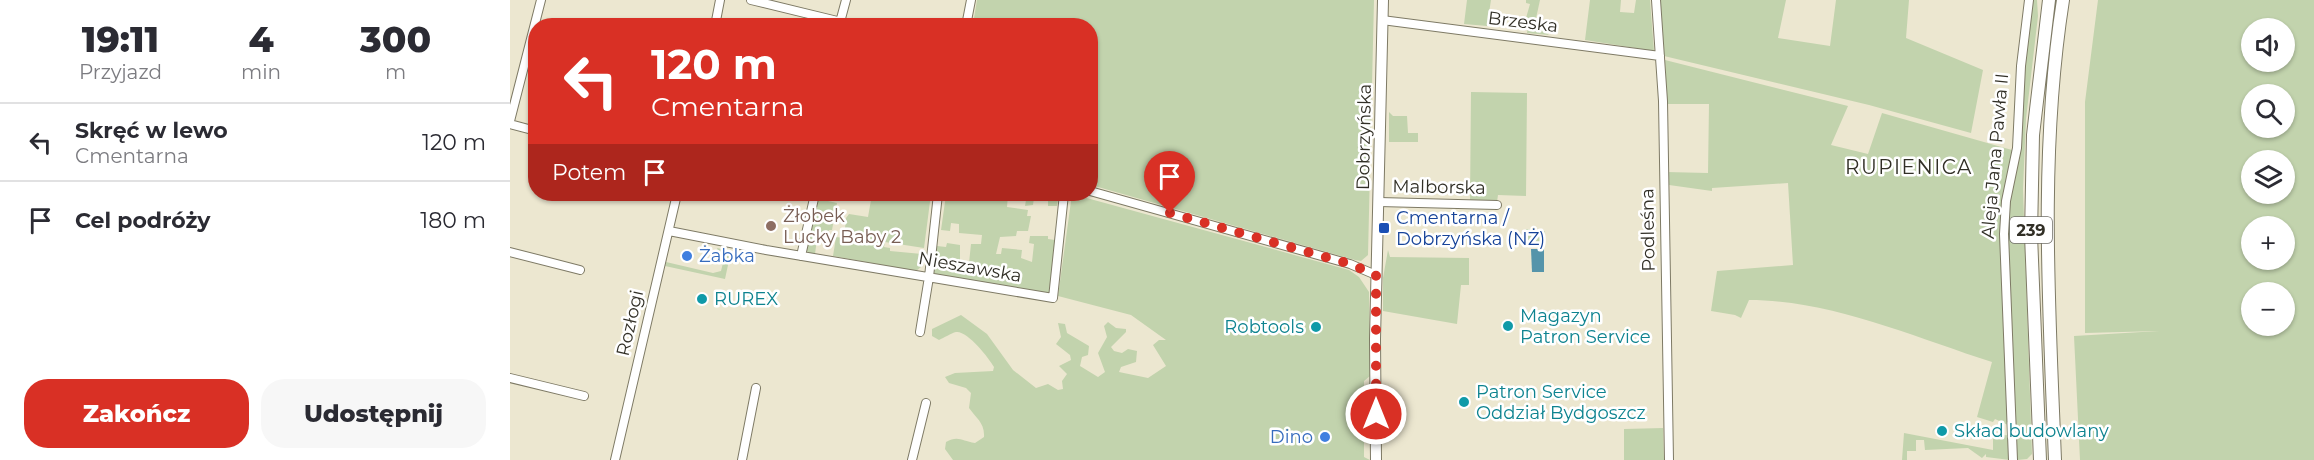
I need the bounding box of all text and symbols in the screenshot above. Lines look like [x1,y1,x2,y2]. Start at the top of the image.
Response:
street label: Brzeska [1487,7,1559,37]
text: 19:11 [82,17,159,61]
text: 4 [248,17,274,61]
text: 300 [360,17,431,61]
map controls [2241,18,2295,336]
button: sound [2241,18,2295,72]
text: 120 m [651,38,777,90]
icon: left [552,42,630,120]
text: Przyjazd [79,60,162,84]
text: min [241,60,281,84]
text: m [385,60,406,84]
street label: Aleja Jana Pawła II [1977,72,2013,240]
street label: Dobrzyńska [1352,84,1376,190]
button: search [2241,84,2295,138]
text: Cmentarna [651,90,805,123]
text: Skręć w lewo [75,117,228,144]
icon: left [24,126,57,159]
text: 120 m [422,129,486,156]
text: Cmentarna [75,144,189,168]
button: layers [2241,150,2295,204]
pin [1144,151,1195,213]
district label: RUPIENICA [1845,155,1973,179]
icon: arrive [638,156,671,189]
text: Potem [552,159,626,186]
icon: arrive [1153,160,1186,193]
street label: Malborska [1392,175,1486,199]
street label: Podleśna [1636,188,1660,272]
icon: arrive [24,204,57,237]
place label: Żłobek Lucky Baby 2 [783,205,901,248]
text: Cel podróży [75,207,211,234]
text: 180 m [420,207,486,234]
place label: Cmentarna / Dobrzyńska (NŻ) [1396,207,1545,250]
button: + [2241,216,2295,270]
road number: 239 [2010,217,2052,243]
marker: Żłobek Lucky Baby 2 [764,219,778,233]
marker: Cmentarna / Dobrzyńska (NŻ) [1377,221,1391,235]
place label: Żabka [699,245,755,267]
street label: Nieszawska [917,247,1023,287]
marker: Żabka [680,249,694,263]
button: − [2241,282,2295,336]
street label: Rozłogi [612,288,648,358]
place label: RUREX [714,288,778,310]
marker: RUREX [695,292,709,306]
place label: Magazyn Patron Service [1520,305,1651,348]
place label: Robtools [1224,316,1304,338]
marker: Magazyn Patron Service [1501,319,1515,333]
marker: Robtools [1309,320,1323,334]
button: Zakończ [24,379,249,448]
button: Udostępnij [261,379,486,448]
place label: Patron Service Oddział Bydgoszcz [1476,381,1646,424]
position arrow [1344,382,1408,446]
marker: Patron Service Oddział Bydgoszcz [1457,395,1471,409]
place label: Skład budowlany [1954,420,2109,442]
marker: Skład budowlany [1935,424,1949,438]
place label: Dino [1270,426,1313,448]
marker: Dino [1318,430,1332,444]

